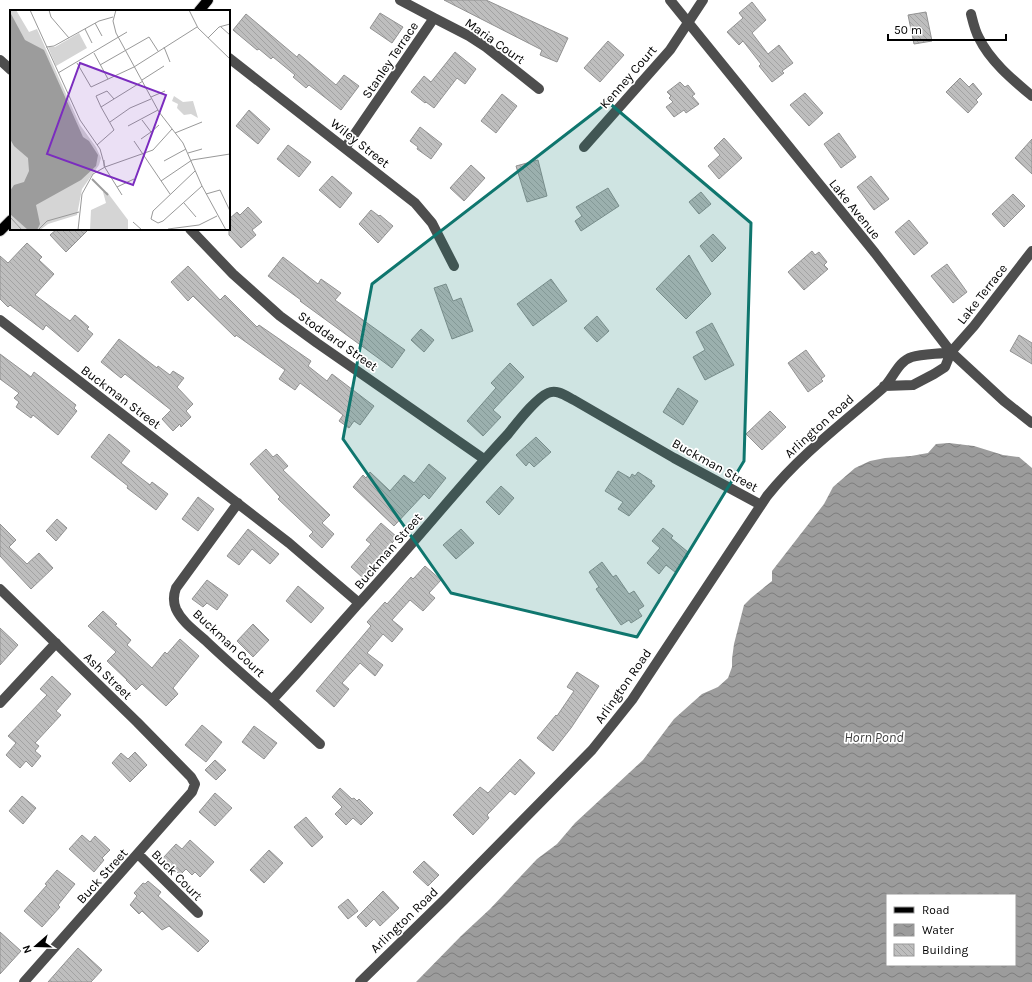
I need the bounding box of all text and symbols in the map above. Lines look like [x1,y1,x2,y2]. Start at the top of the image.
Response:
inset map [10,10,230,230]
street label: Maria Court [462,15,528,67]
scale bar [888,16,1006,42]
street label: Stanley Terrace [359,19,421,101]
text: 50 m [894,23,922,37]
street label: Kenney Court [597,42,660,112]
street label: Wiley Street [328,115,393,171]
street label: Lake Avenue [826,176,884,242]
street label: Lake Terrace [954,261,1010,327]
street label: Stoddard Street [295,308,381,374]
street label: Buckman Street [78,362,164,432]
street label: Arlington Road [781,391,857,461]
street label: Buckman Street [669,435,761,495]
street label: Buckman Street [351,510,425,592]
street label: Buckman Court [190,606,268,680]
street label: Arlington Road [592,646,654,726]
street label: Ash Street [81,649,135,703]
water label: Horn Pond [844,729,904,746]
street label: Buck Street [73,845,131,907]
street label: Buck Court [149,847,206,904]
street label: Arlington Road [367,884,441,956]
legend [886,894,1016,966]
text: Road [922,903,950,917]
text: Water [922,923,955,937]
north arrow [16,926,56,966]
text: N [20,943,35,955]
text: Building [922,943,969,957]

